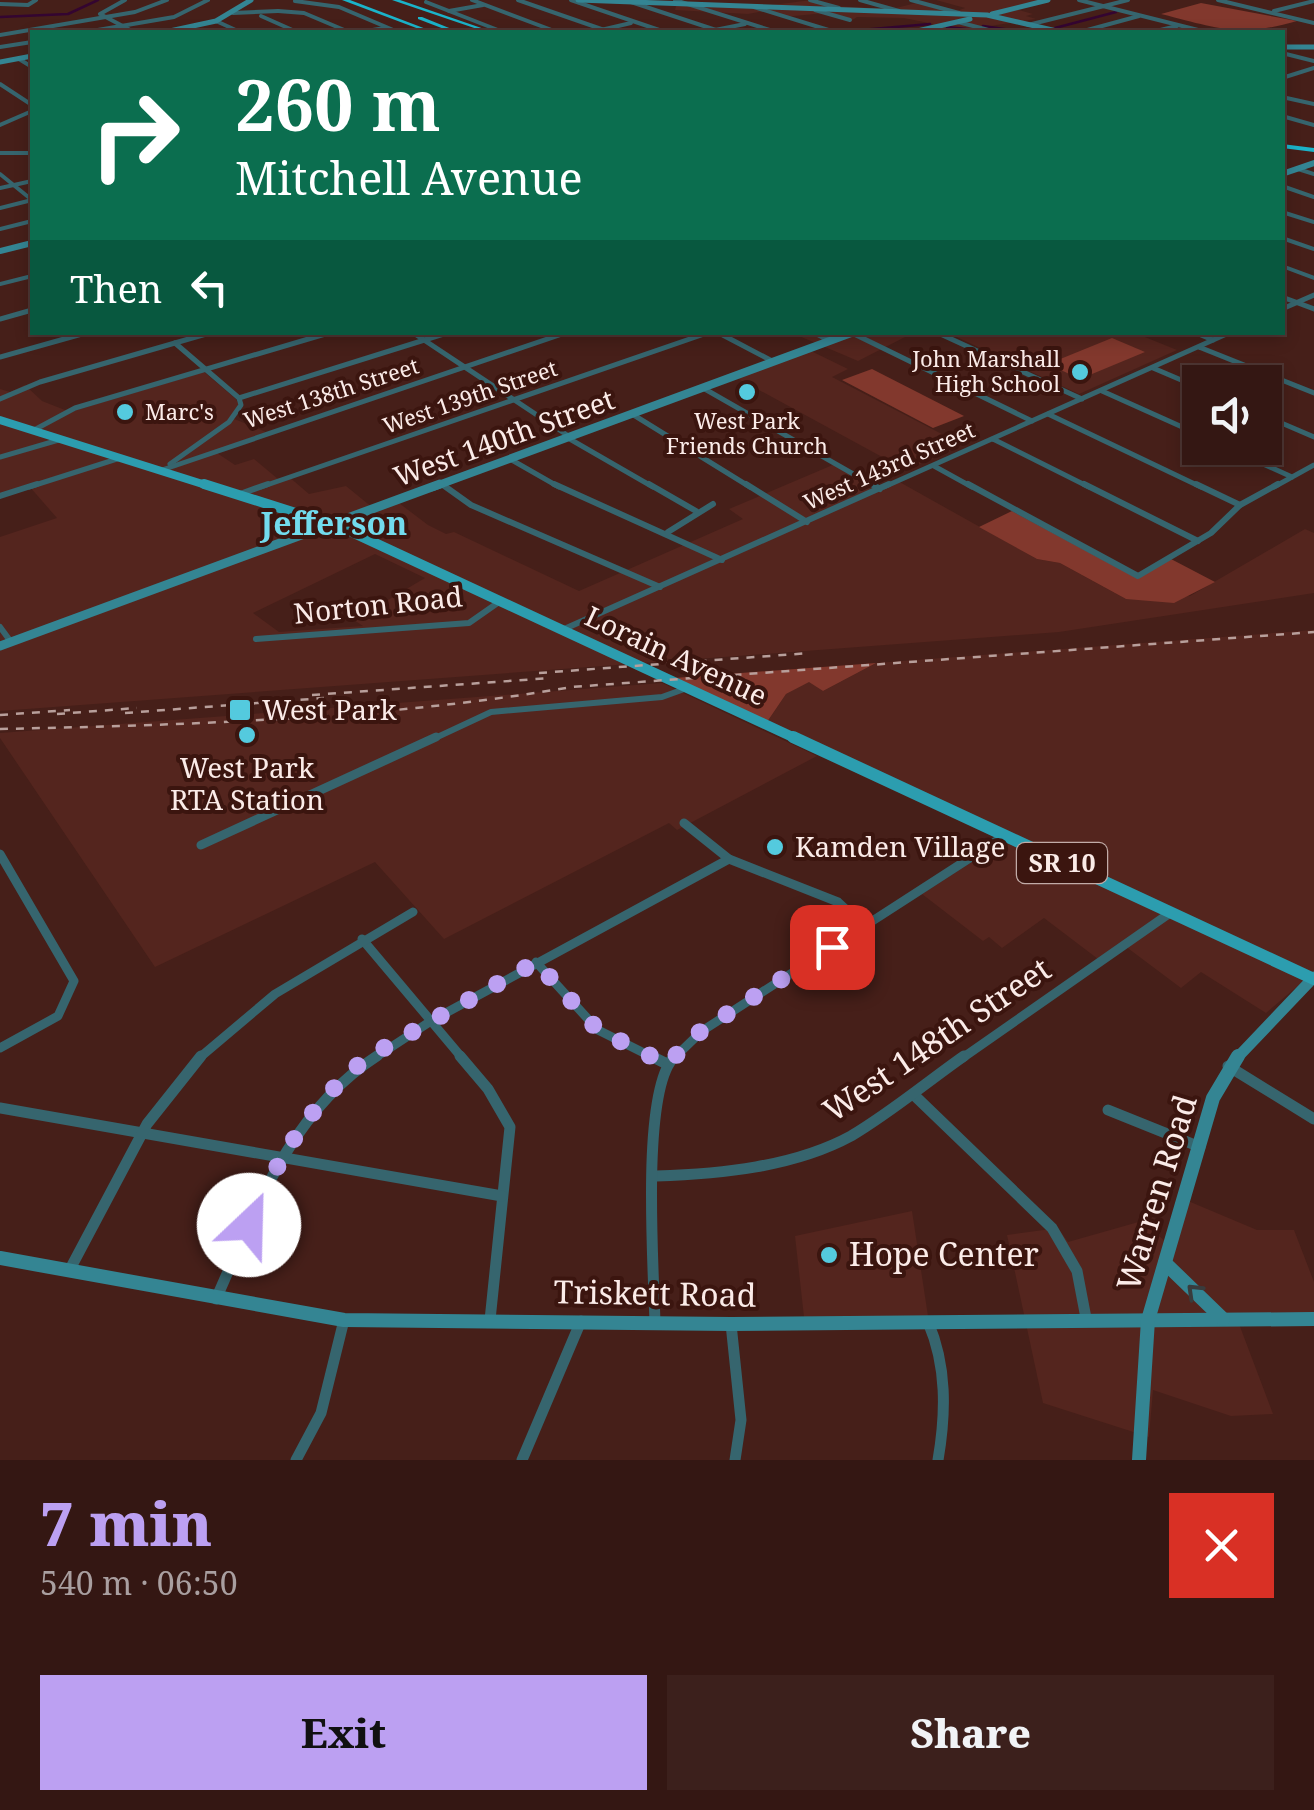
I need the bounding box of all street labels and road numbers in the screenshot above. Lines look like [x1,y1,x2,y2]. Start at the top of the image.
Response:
street label: West 138th Street [239,349,422,435]
street label: West 139th Street [378,352,561,440]
street label: West 140th Street [388,379,619,495]
street label: West 143rd Street [798,414,979,516]
street label: Norton Road [292,576,464,632]
street label: Lorain Avenue [579,596,773,714]
road number: SR 10 [1017,843,1107,883]
street label: West 148th Street [814,947,1058,1131]
street label: Warren Road [1105,1089,1206,1296]
street label: Triskett Road [553,1269,757,1316]

